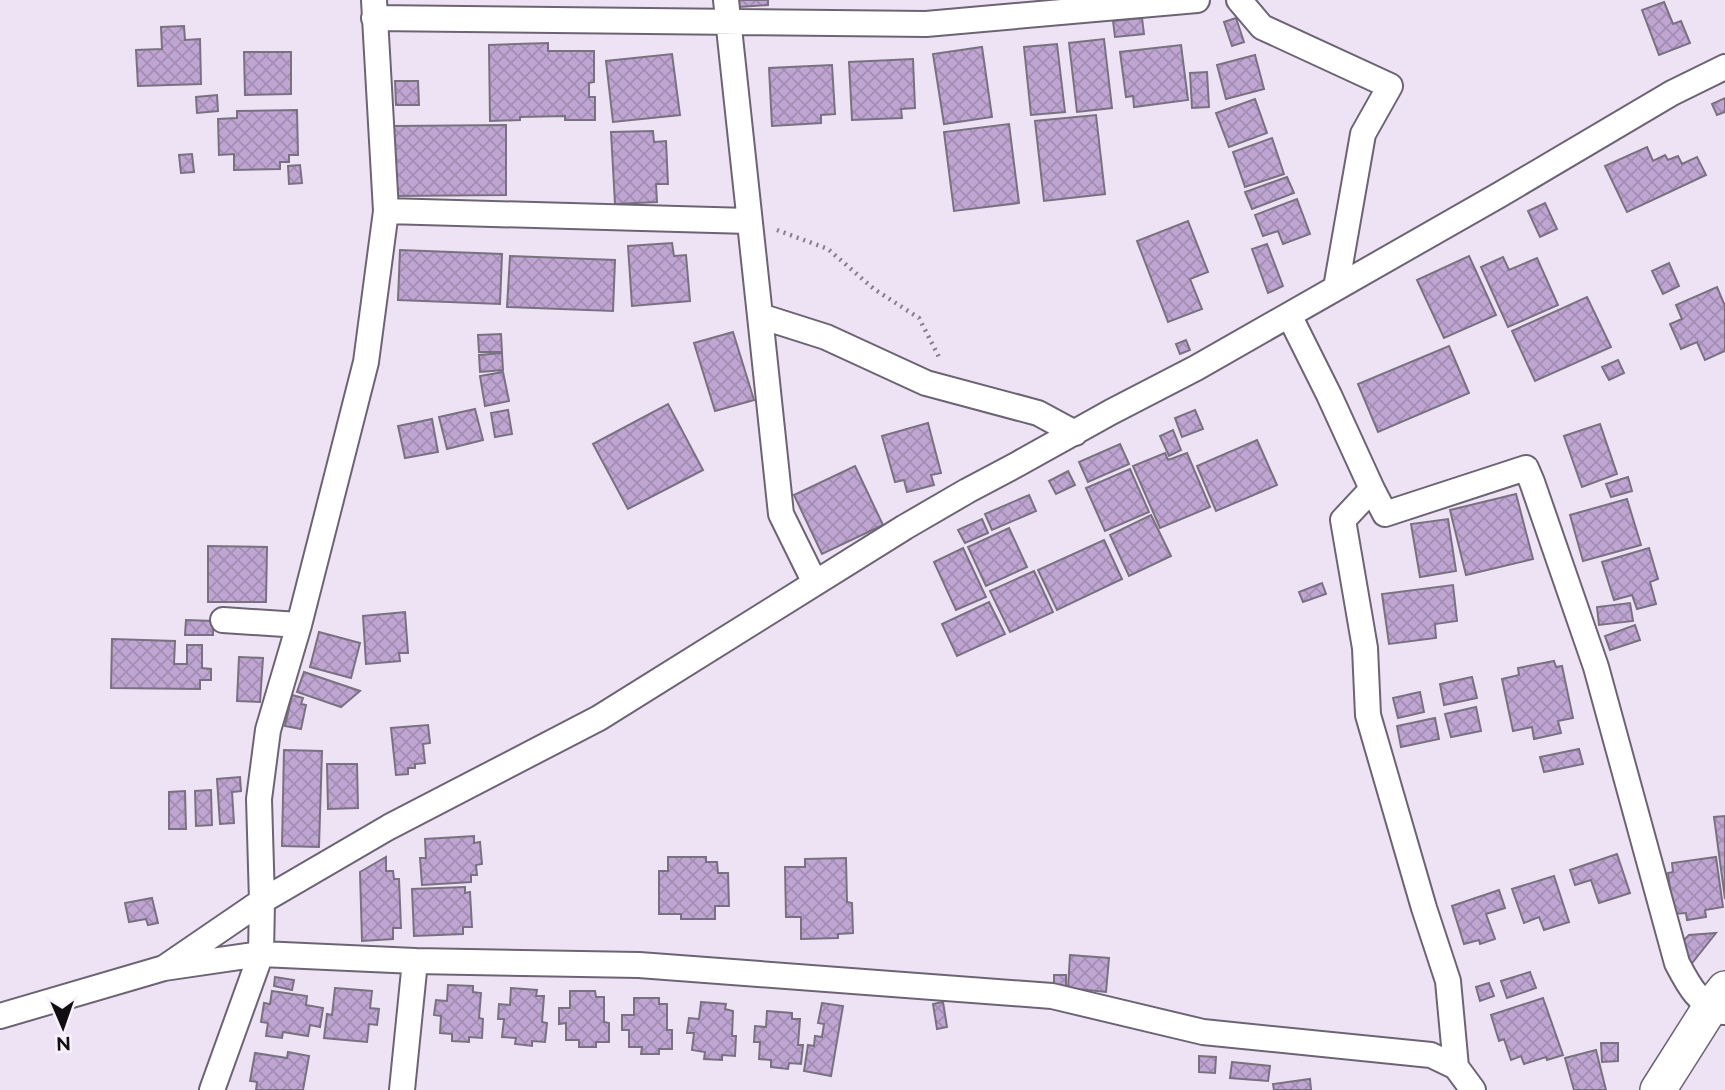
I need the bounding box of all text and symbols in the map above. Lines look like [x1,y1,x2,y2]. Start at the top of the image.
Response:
north arrow [28,992,98,1062]
text: N [56,1033,71,1055]

